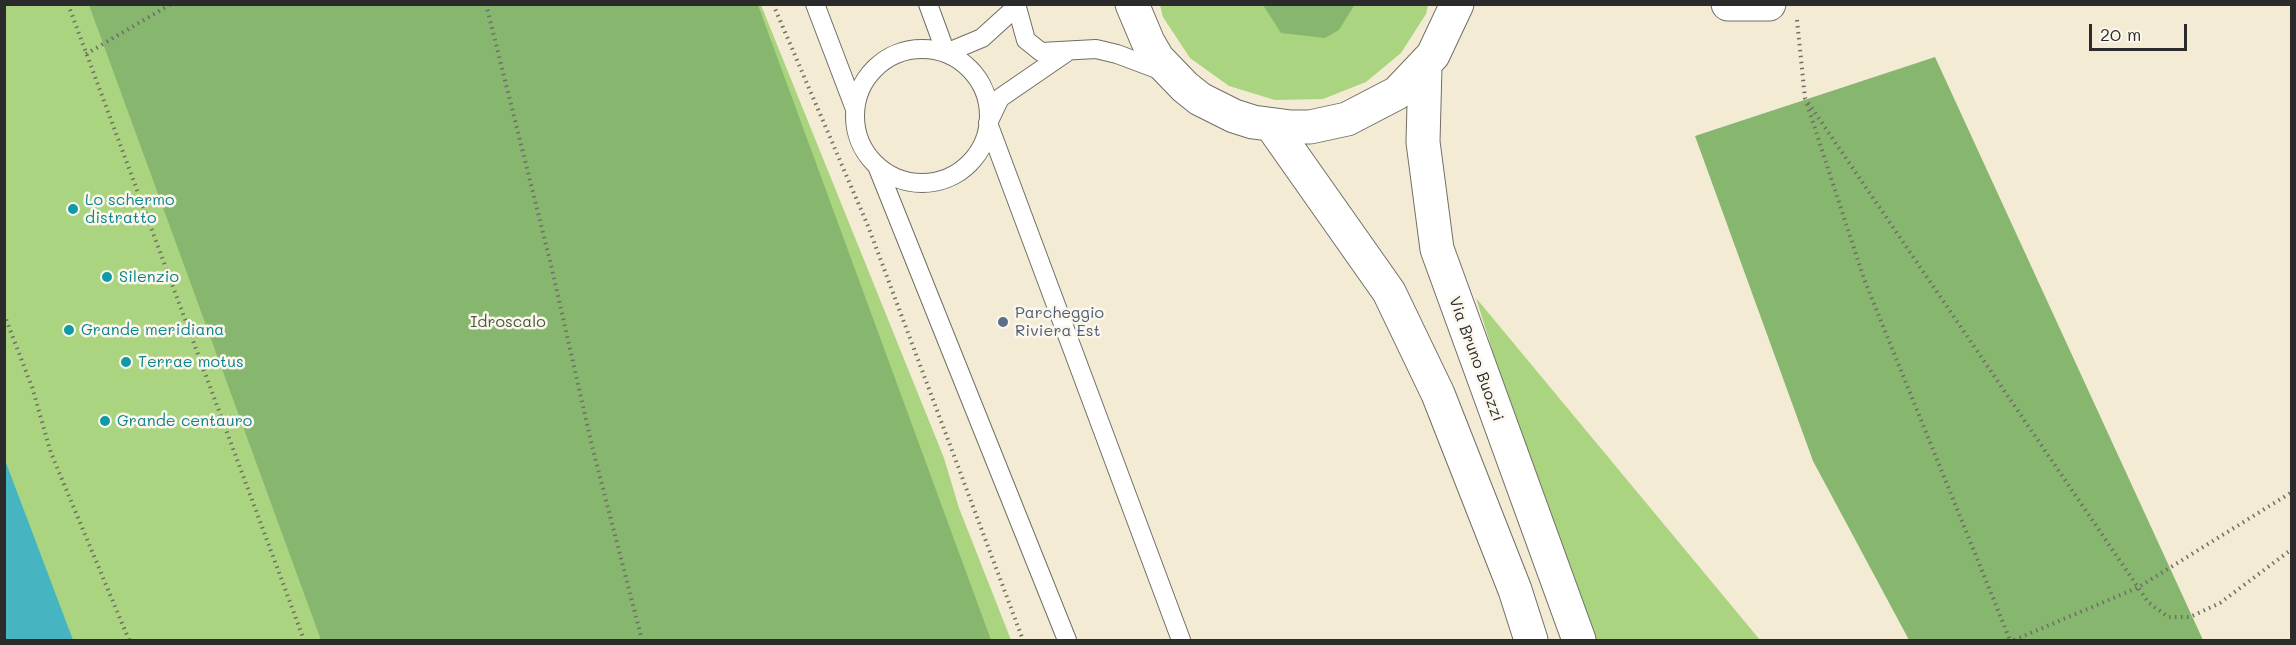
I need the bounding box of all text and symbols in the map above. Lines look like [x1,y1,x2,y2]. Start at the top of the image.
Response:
scale bar [2092,12,2190,50]
text: 20 m [2100,22,2141,46]
place label: Lo schermo distratto [85,190,174,228]
marker: Lo schermo distratto [66,202,80,216]
place label: Silenzio [119,267,179,287]
marker: Silenzio [100,270,114,284]
street label: Via Bruno Buozzi [1445,294,1507,424]
place label: Parcheggio Riviera Est [1015,303,1104,341]
park label: Idroscalo [470,312,546,332]
marker: Parcheggio Riviera Est [996,315,1010,329]
place label: Grande meridiana [81,320,224,340]
marker: Grande meridiana [62,323,76,337]
place label: Terrae motus [138,352,244,372]
marker: Terrae motus [119,355,133,369]
place label: Grande centauro [117,411,252,431]
marker: Grande centauro [98,414,112,428]

